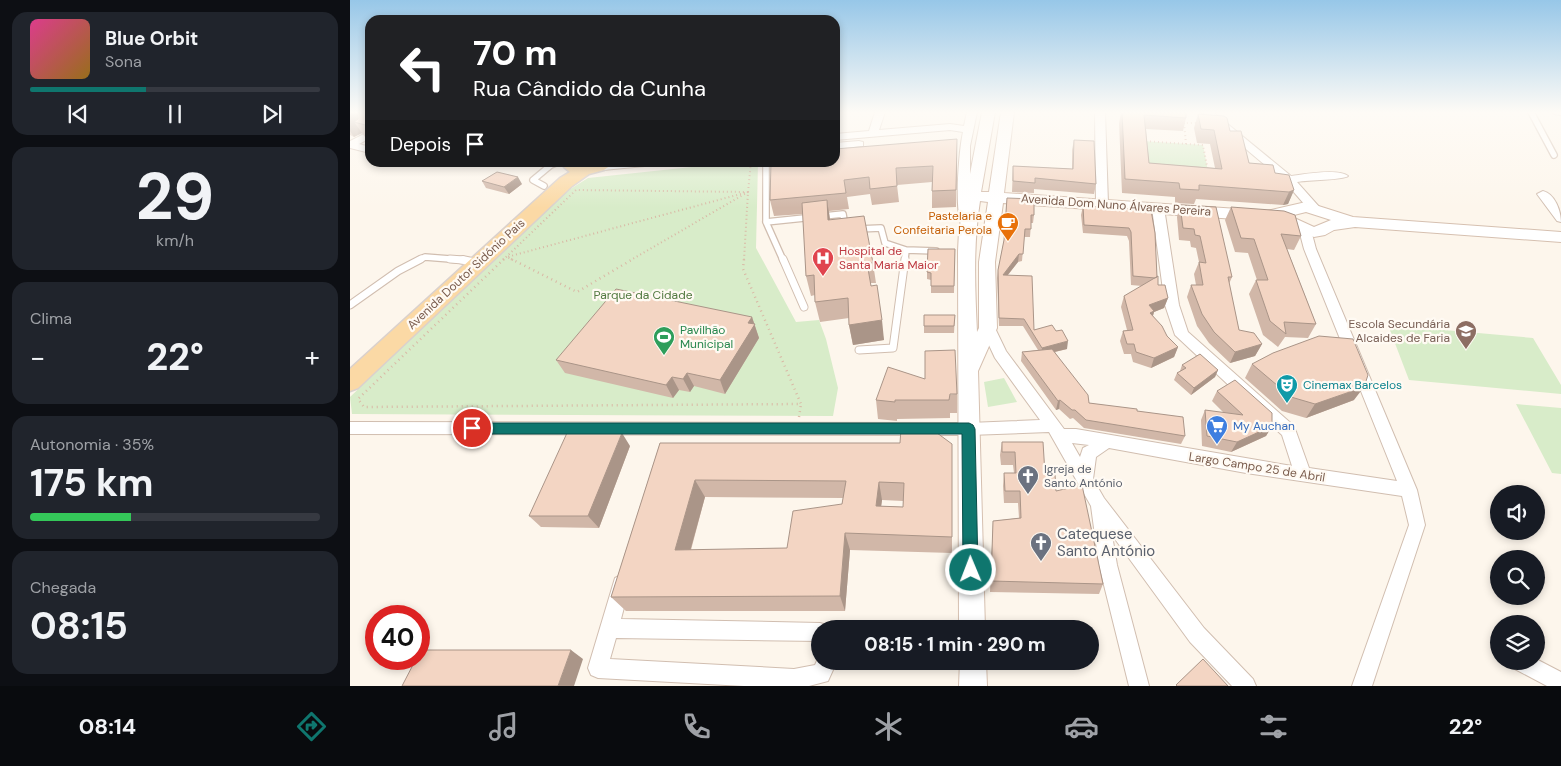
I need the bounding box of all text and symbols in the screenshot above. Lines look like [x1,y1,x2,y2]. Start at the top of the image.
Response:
text: Blue Orbit [105,26,198,51]
text: 70 m [473,30,557,76]
icon: left [390,35,455,100]
text: Sona [105,51,142,72]
text: Rua Cândido da Cunha [473,74,706,103]
icon: previous [64,100,92,128]
icon: pause [161,100,189,128]
icon: next [258,100,286,128]
icon: arrive [461,130,489,158]
text: Depois [390,132,451,157]
text: 29 [136,155,214,239]
street label: Avenida Dom Nuno Álvares Pereira [1020,190,1212,220]
place label: Pastelaria e Confeitaria Perola [894,208,992,238]
cafe icon: Pastelaria e Confeitaria Perola [996,211,1020,242]
street label: Avenida Doutor Sidónio Pais [404,215,528,333]
text: km/h [156,230,194,251]
place label: Hospital de Santa Maria Maior [839,243,939,273]
hospital icon: Hospital de Santa Maria Maior [811,246,835,277]
park label: Parque da Cidade [594,287,693,303]
text: Clima [30,308,72,329]
place label: Escola Secundária Alcaides de Faria [1349,316,1450,346]
school or university icon: Escola Secundária Alcaides de Faria [1454,319,1478,350]
place label: Pavilhão Municipal [680,322,733,352]
sports icon: Pavilhão Municipal [652,325,676,356]
text: 22° [146,332,204,382]
text: − [30,339,45,376]
text: + [305,339,320,376]
theatre icon: Cinemax Barcelos [1275,373,1299,404]
place label: Cinemax Barcelos [1303,377,1402,393]
pin [451,407,493,449]
icon: arrive [458,414,486,442]
supermarket icon: My Auchan [1205,414,1229,445]
place label: My Auchan [1233,418,1295,434]
text: Autonomia · 35% [30,434,154,455]
street label: Largo Campo 25 de Abril [1188,448,1326,486]
text: 175 km [30,458,154,508]
place label: Igreja de Santo António [1044,461,1123,491]
church icon: Igreja de Santo António [1016,464,1040,495]
map controls [1490,485,1545,670]
button: sound [1490,485,1545,540]
place label: Catequese Santo António [1057,524,1155,561]
church icon: Catequese Santo António [1029,531,1053,562]
position arrow [944,543,996,595]
button: search [1490,550,1545,605]
text: Chegada [30,577,96,598]
text: 08:15 [30,601,128,651]
speed limit sign: 40 [365,605,430,670]
button: layers [1490,615,1545,670]
text: 08:15 · 1 min · 290 m [864,632,1046,657]
icon: directions [294,709,329,744]
icon: music [486,709,521,744]
icon: phone [679,709,714,744]
icon: climate [871,709,906,744]
icon: car [1064,709,1099,744]
icon: filters [1256,709,1291,744]
text: 08:14 [79,712,136,741]
text: 22° [1449,712,1482,741]

